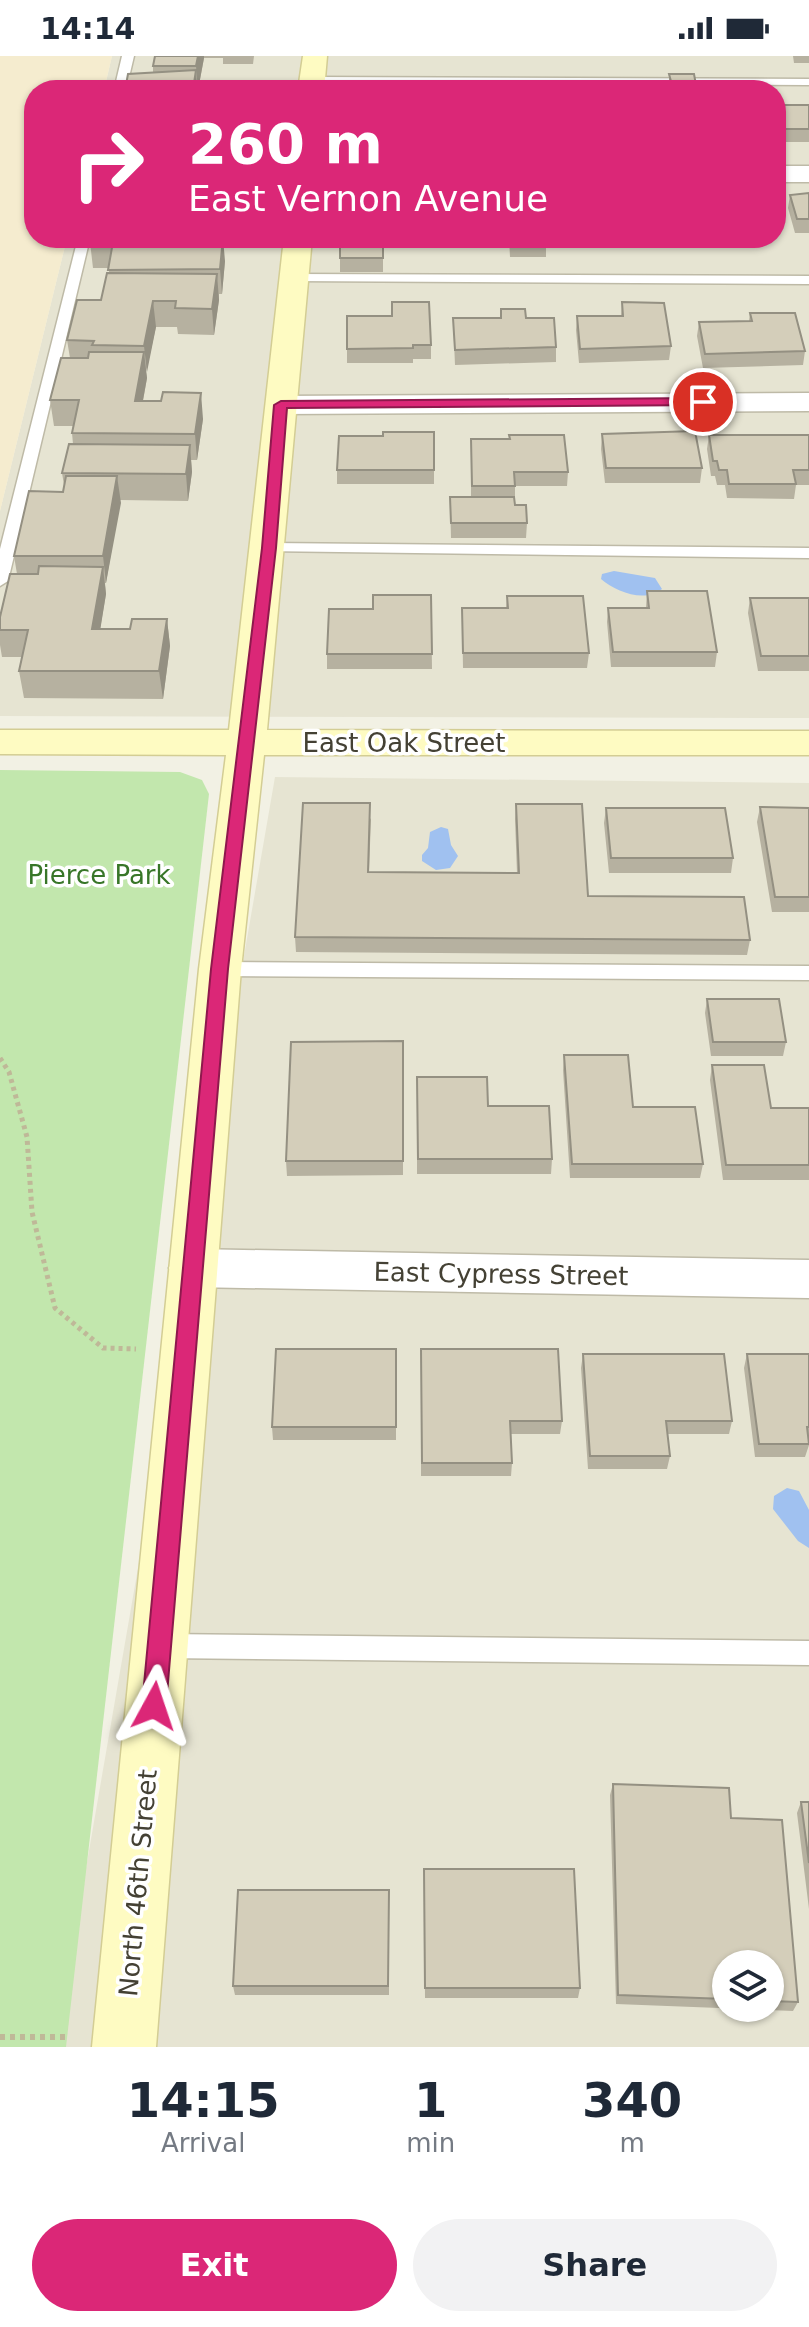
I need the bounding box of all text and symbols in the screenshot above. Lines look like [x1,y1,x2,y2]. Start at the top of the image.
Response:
text: 14:14 [40,11,136,46]
text: 260 m [188,111,383,176]
icon: right [56,112,160,216]
text: East Vernon Avenue [188,178,548,219]
pin [669,368,737,436]
icon: arrive [681,380,725,424]
street label: East Oak Street [302,728,506,758]
park label: Pierce Park [27,860,171,890]
street label: East Cypress Street [373,1257,629,1291]
position arrow [112,1664,196,1748]
street label: North 46th Street [113,1768,163,1998]
map controls [712,1950,784,2022]
button: layers [712,1950,784,2022]
text: 14:15 [127,2072,280,2128]
text: 1 [414,2072,447,2128]
text: 340 [582,2072,682,2128]
text: Arrival [161,2128,245,2158]
text: min [406,2128,455,2158]
text: m [619,2128,645,2158]
button: Exit [32,2219,397,2311]
button: Share [413,2219,777,2311]

